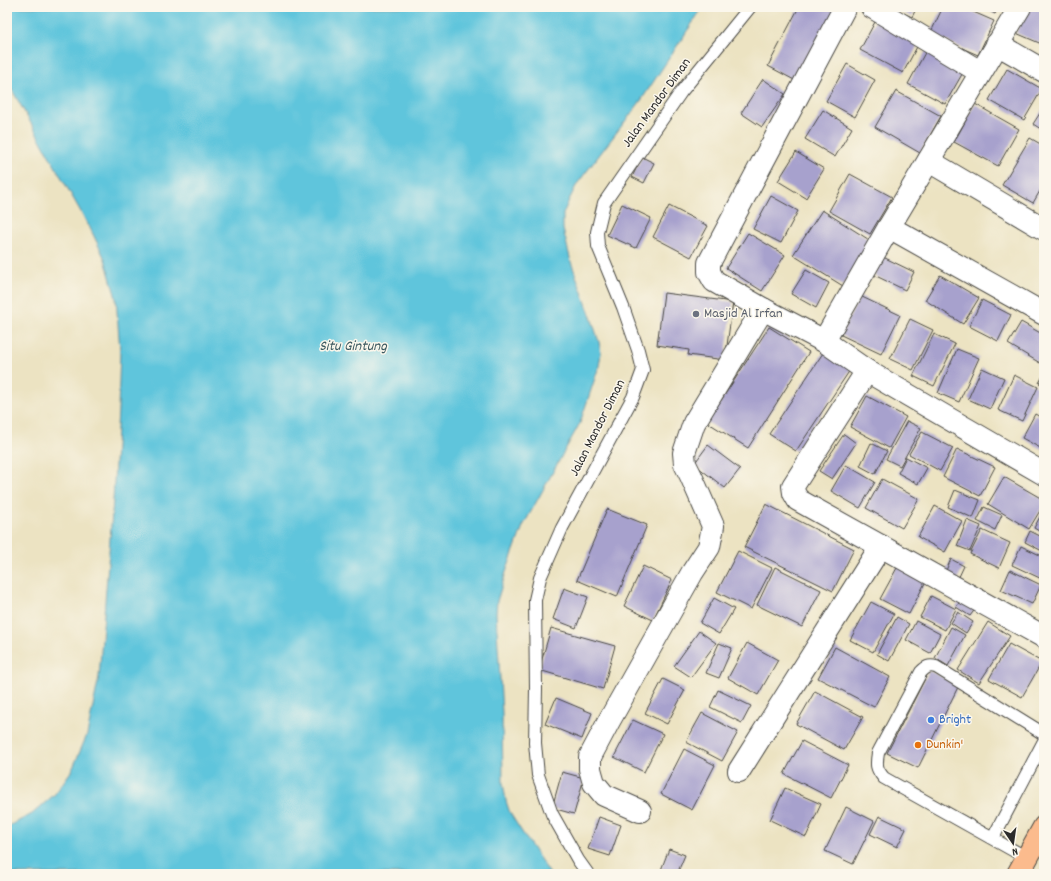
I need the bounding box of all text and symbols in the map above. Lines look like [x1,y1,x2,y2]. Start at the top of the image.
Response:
street label: Jalan Mandor Diman [618,54,696,152]
place label: Masjid Al Irfan [704,304,782,324]
marker: Masjid Al Irfan [691,309,701,319]
water label: Situ Gintung [319,336,387,358]
street label: Jalan Mandor Diman [565,376,631,480]
place label: Bright [939,710,971,730]
marker: Bright [926,715,936,725]
place label: Dunkin' [926,735,963,755]
marker: Dunkin' [913,740,923,750]
north arrow [993,823,1033,863]
text: N [1010,842,1019,859]

